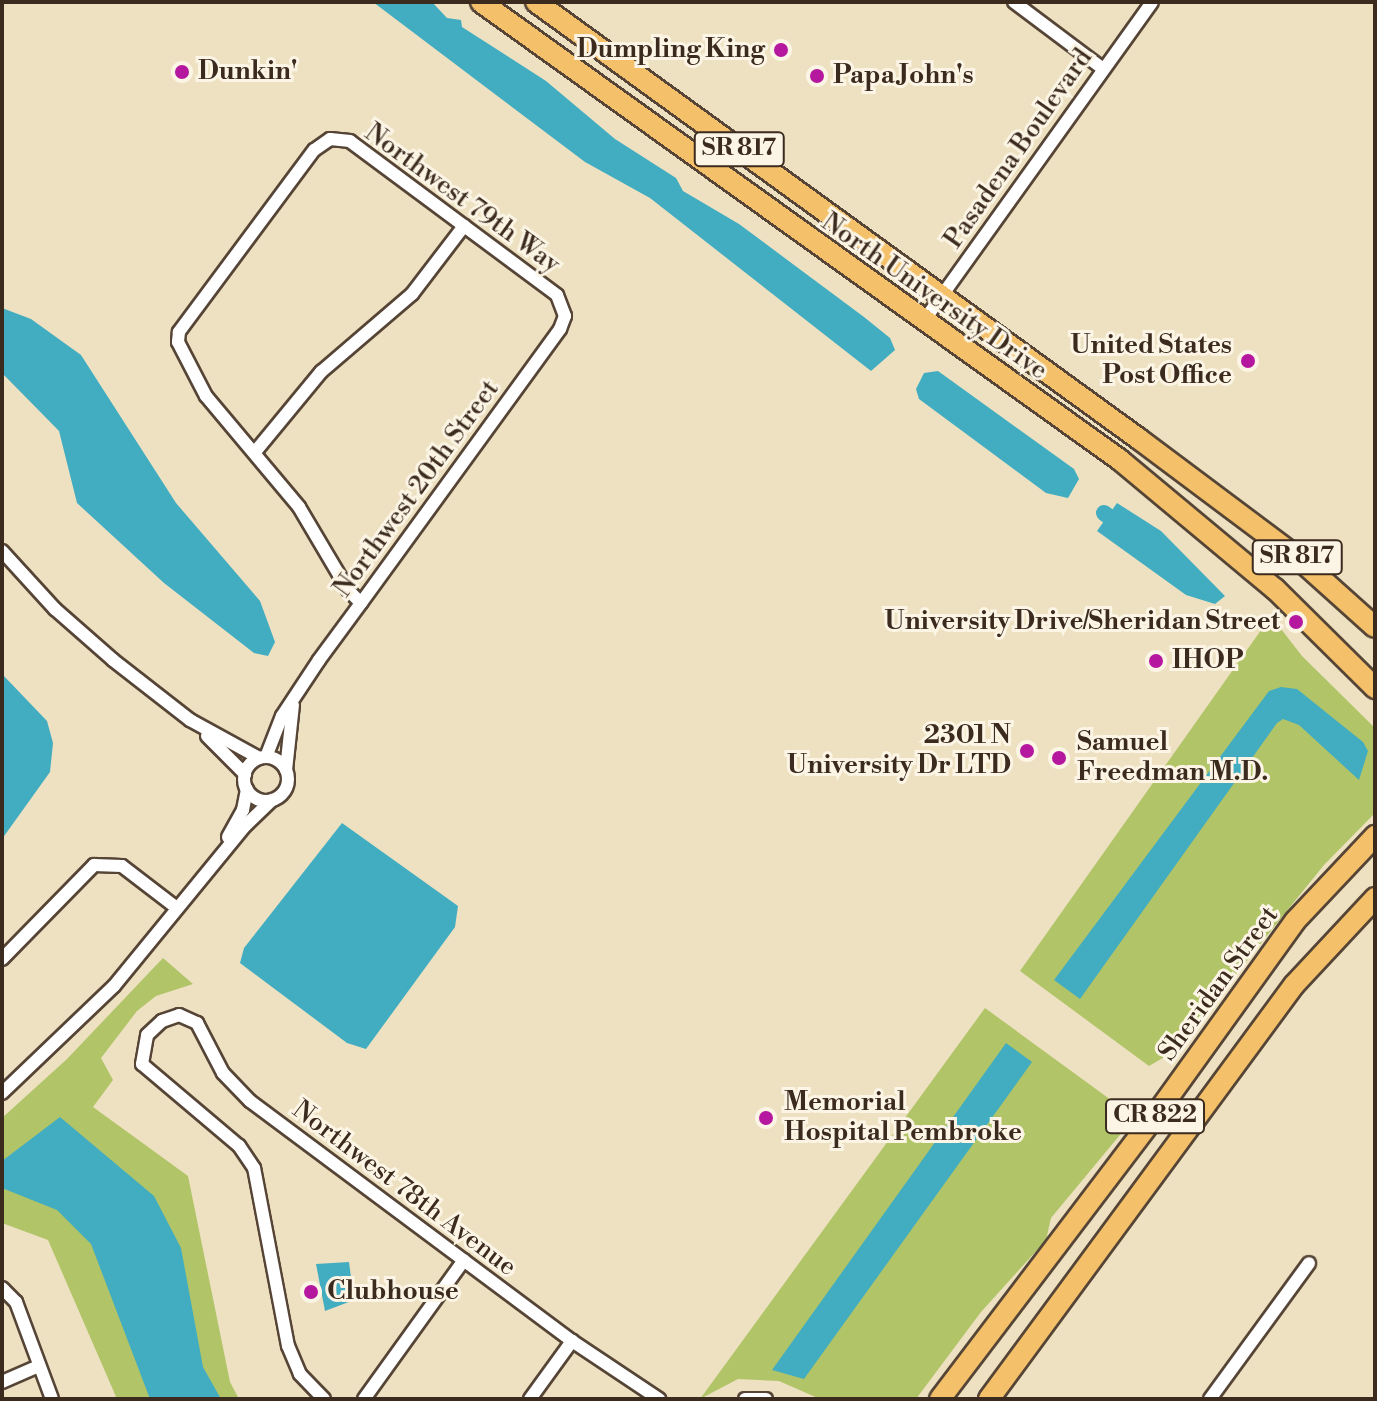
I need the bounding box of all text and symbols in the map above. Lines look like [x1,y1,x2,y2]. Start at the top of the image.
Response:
place label: Dumpling King [577,34,765,66]
marker: Dumpling King [772,41,790,59]
street label: Pasadena Boulevard [938,43,1100,255]
place label: Dunkin' [198,56,297,88]
place label: Papa John's [833,60,974,92]
marker: Dunkin' [173,63,191,81]
marker: Papa John's [808,67,826,85]
street label: Northwest 79th Way [358,118,566,280]
road number: SR 817 [693,129,785,169]
street label: North University Drive [815,207,1053,387]
place label: United States Post Office [1070,330,1232,392]
marker: United States Post Office [1239,352,1257,370]
street label: Northwest 20th Street [328,374,506,604]
road number: SR 817 [1251,537,1343,577]
place label: University Drive/Sheridan Street [885,606,1280,638]
marker: University Drive/Sheridan Street [1287,613,1305,631]
place label: IHOP [1172,645,1243,677]
marker: IHOP [1147,652,1165,670]
place label: 2301 N University Dr LTD [787,720,1011,782]
place label: Samuel Freedman M.D. [1077,727,1268,788]
marker: 2301 N University Dr LTD [1018,742,1036,760]
marker: Samuel Freedman M.D. [1048,747,1070,769]
street label: Sheridan Street [1153,901,1285,1067]
place label: Memorial Hospital Pembroke [784,1087,1022,1148]
street label: Northwest 78th Avenue [286,1095,522,1283]
road number: CR 822 [1105,1096,1205,1136]
marker: Memorial Hospital Pembroke [755,1107,777,1129]
place label: Clubhouse [327,1276,459,1308]
marker: Clubhouse [302,1283,320,1301]

